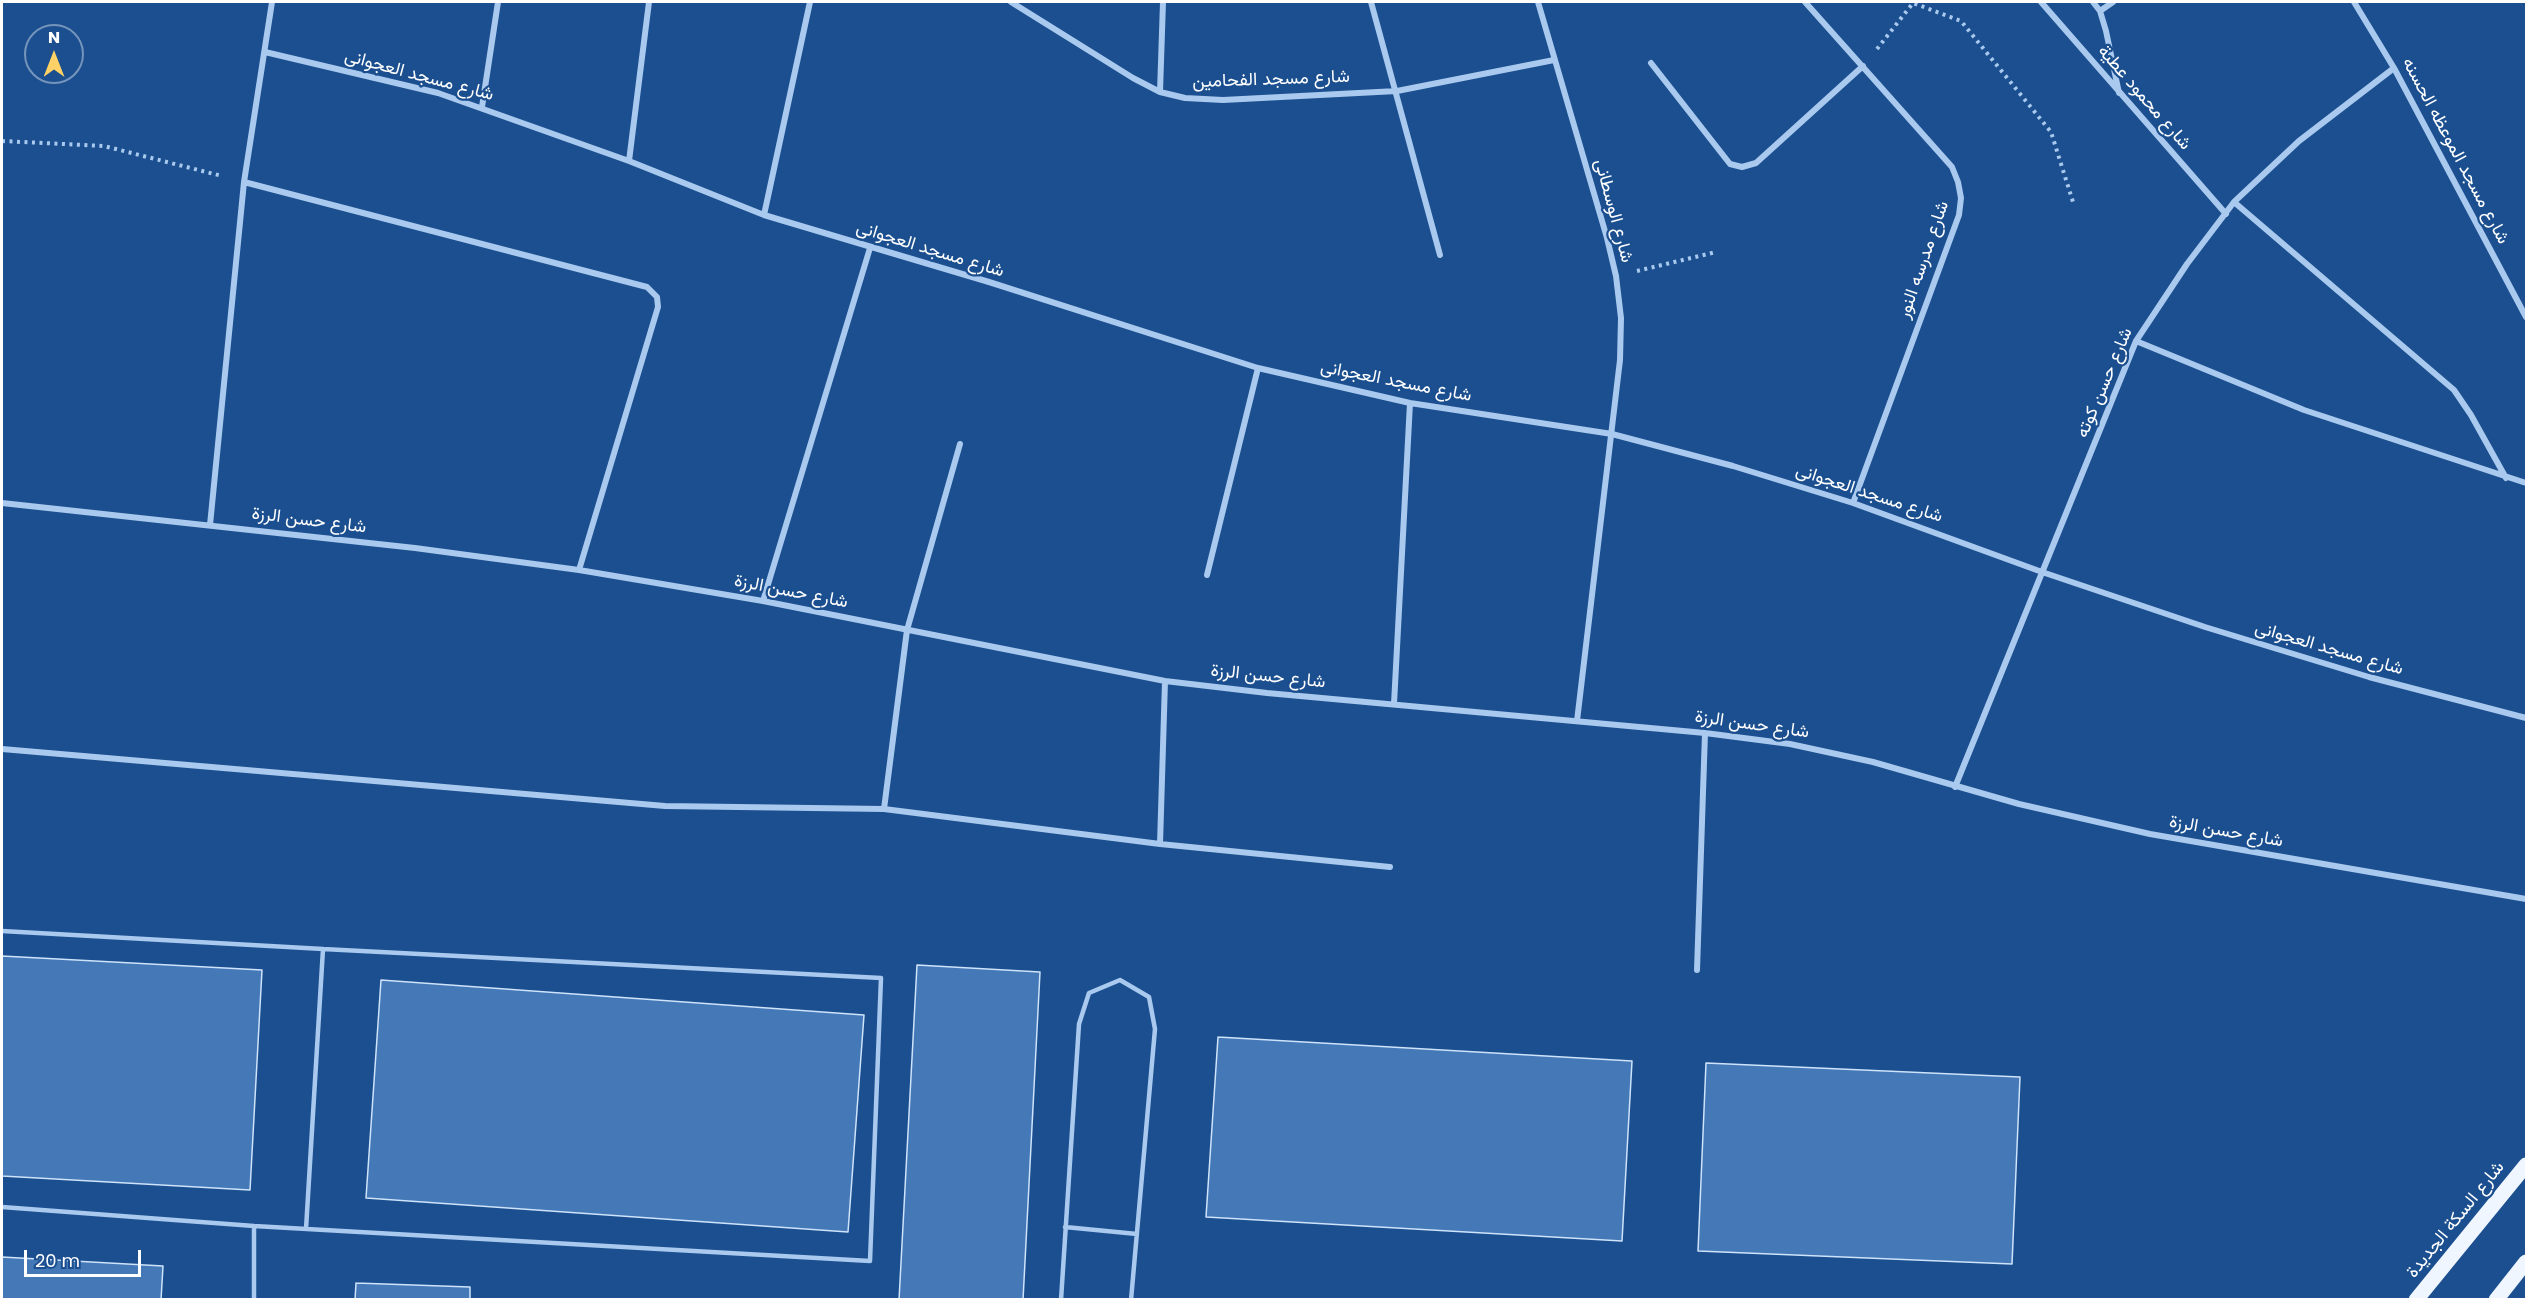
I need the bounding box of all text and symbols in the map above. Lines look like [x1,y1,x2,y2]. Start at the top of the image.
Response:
north arrow [24,24,84,84]
text: N [48,26,60,49]
street label: شارع محمود عطية [2093,41,2195,155]
street label: شارع مسجد العجوانى [342,46,496,106]
street label: شارع مسجد الموعظه الحسنه [2397,54,2513,248]
street label: شارع مسجد الفحامين [1192,66,1350,94]
street label: شارع الوسطانى [1589,157,1637,265]
street label: شارع مدرسه النور [1894,198,1954,322]
street label: شارع مسجد العجوانى [854,217,1006,283]
street label: شارع حسن كوته [2072,325,2138,441]
street label: شارع مسجد العجوانى [1319,357,1473,407]
street label: شارع مسجد العجوانى [1793,460,1945,528]
street label: شارع حسن الرزة [250,503,368,539]
street label: شارع حسن الرزة [732,570,850,614]
street label: شارع مسجد العجوانى [2252,617,2406,681]
street label: شارع حسن الرزة [1210,660,1326,694]
street label: شارع حسن الرزة [1693,706,1811,744]
street label: شارع حسن الرزة [2167,811,2285,853]
street label: شارع السكة الجديدة [2402,1157,2510,1283]
scale bar [27,1238,144,1276]
text: 20 m [35,1248,80,1273]

